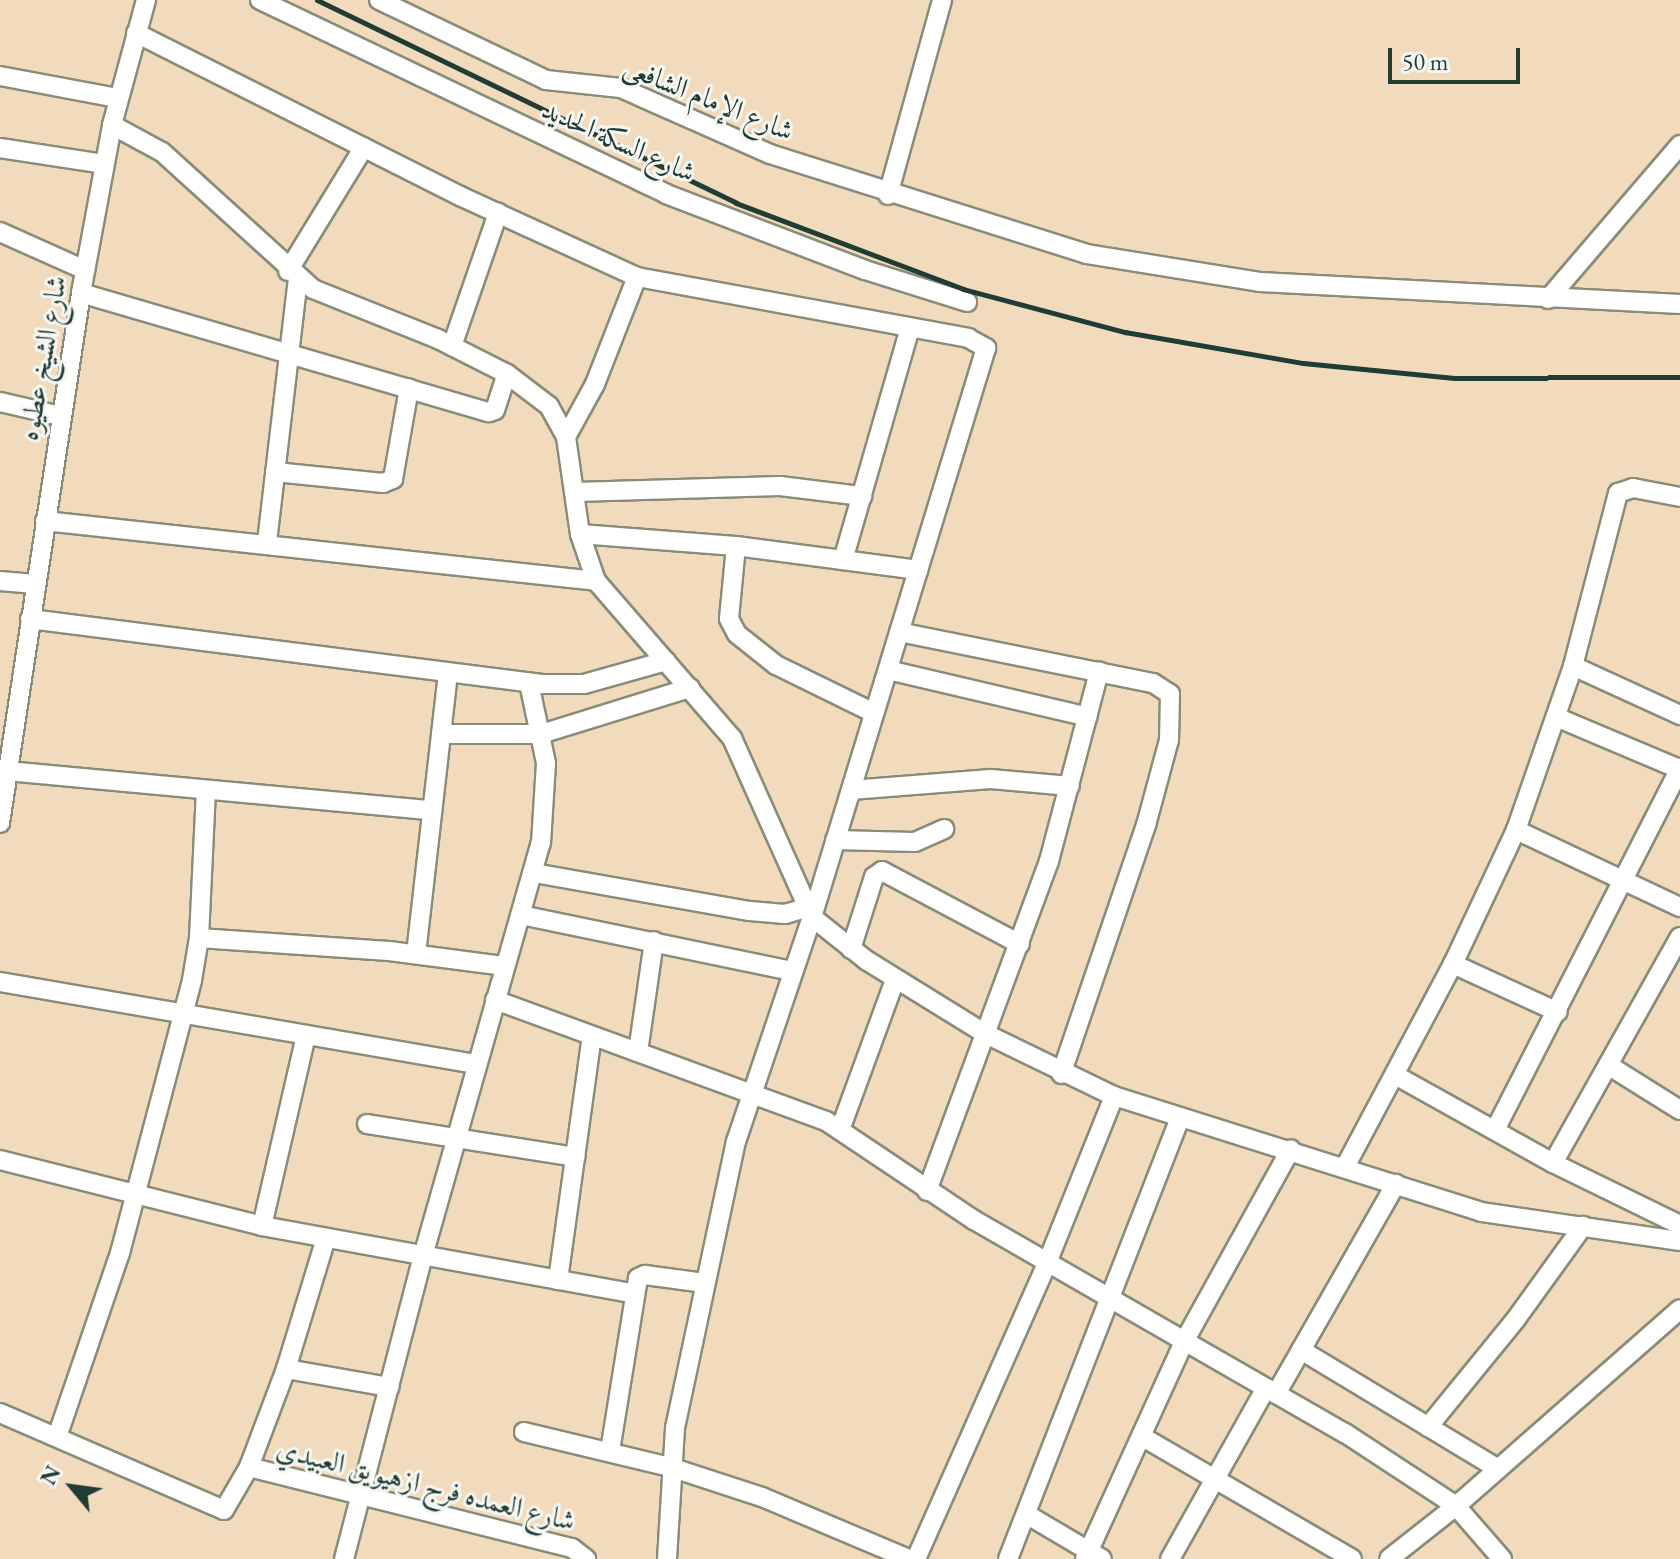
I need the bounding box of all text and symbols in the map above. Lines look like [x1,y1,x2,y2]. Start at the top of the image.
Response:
scale bar [1392,32,1524,82]
text: 50 m [1402,46,1449,77]
street label: شارع الإمام الشافعى [619,49,799,147]
street label: شارع السكة الحديد [537,91,701,189]
street label: شارع الشيخ عطيوه [11,273,73,443]
street label: شارع العمده فرج ازهيويق العبيدي [273,1431,579,1537]
north arrow [32,1447,112,1527]
text: N [34,1460,68,1490]

